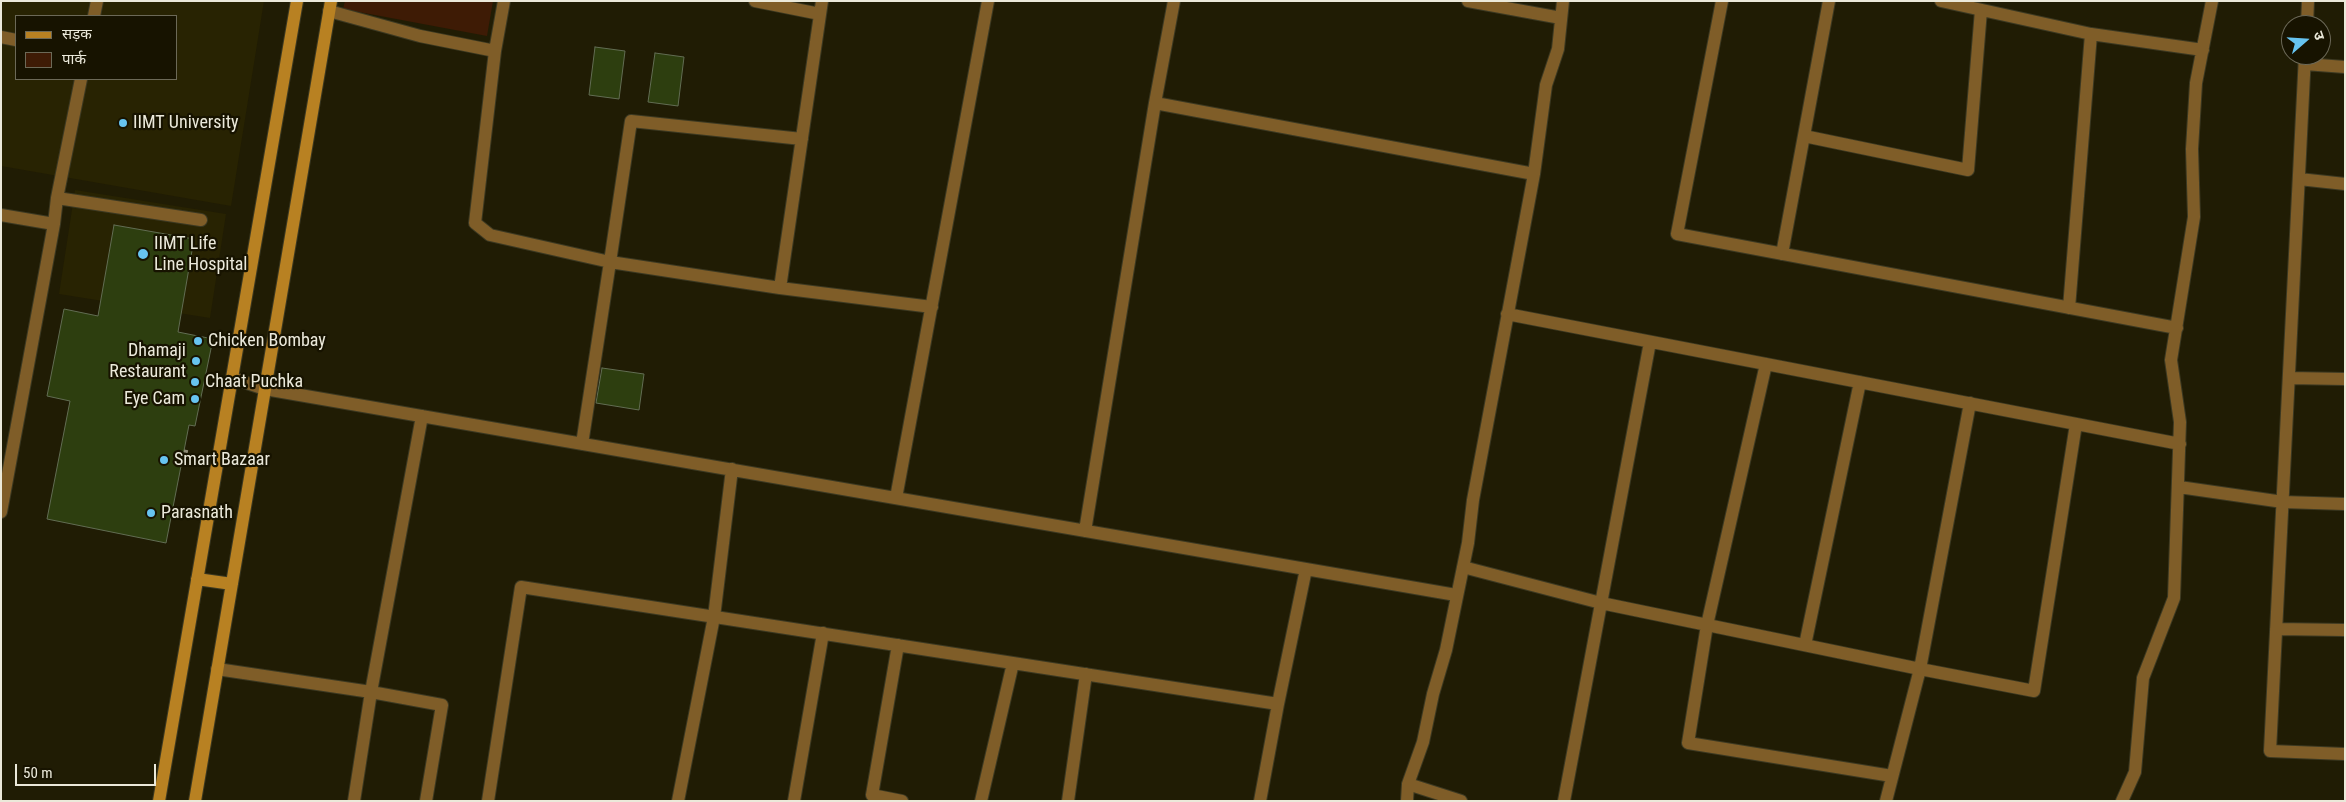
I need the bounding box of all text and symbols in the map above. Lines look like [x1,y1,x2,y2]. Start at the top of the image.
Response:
legend [15,15,178,80]
north arrow [2281,15,2331,65]
text: सड़क [62,25,92,43]
text: उ [2310,29,2328,42]
text: पार्क [62,50,86,68]
place label: IIMT University [133,112,238,134]
marker: IIMT University [117,117,129,129]
place label: IIMT Life Line Hospital [154,233,247,276]
marker: IIMT Life Line Hospital [136,247,150,261]
place label: Chicken Bombay [208,330,326,352]
marker: Chicken Bombay [192,335,204,347]
place label: Dhamaji Restaurant [109,340,186,382]
marker: Dhamaji Restaurant [190,355,202,367]
place label: Chaat Puchka [205,371,303,393]
marker: Chaat Puchka [189,376,201,388]
place label: Eye Cam [124,388,185,410]
marker: Eye Cam [189,393,201,405]
place label: Smart Bazaar [174,449,270,471]
marker: Smart Bazaar [158,454,170,466]
place label: Parasnath [161,502,233,524]
marker: Parasnath [145,507,157,519]
scale bar [18,754,159,786]
text: 50 m [23,764,53,782]

